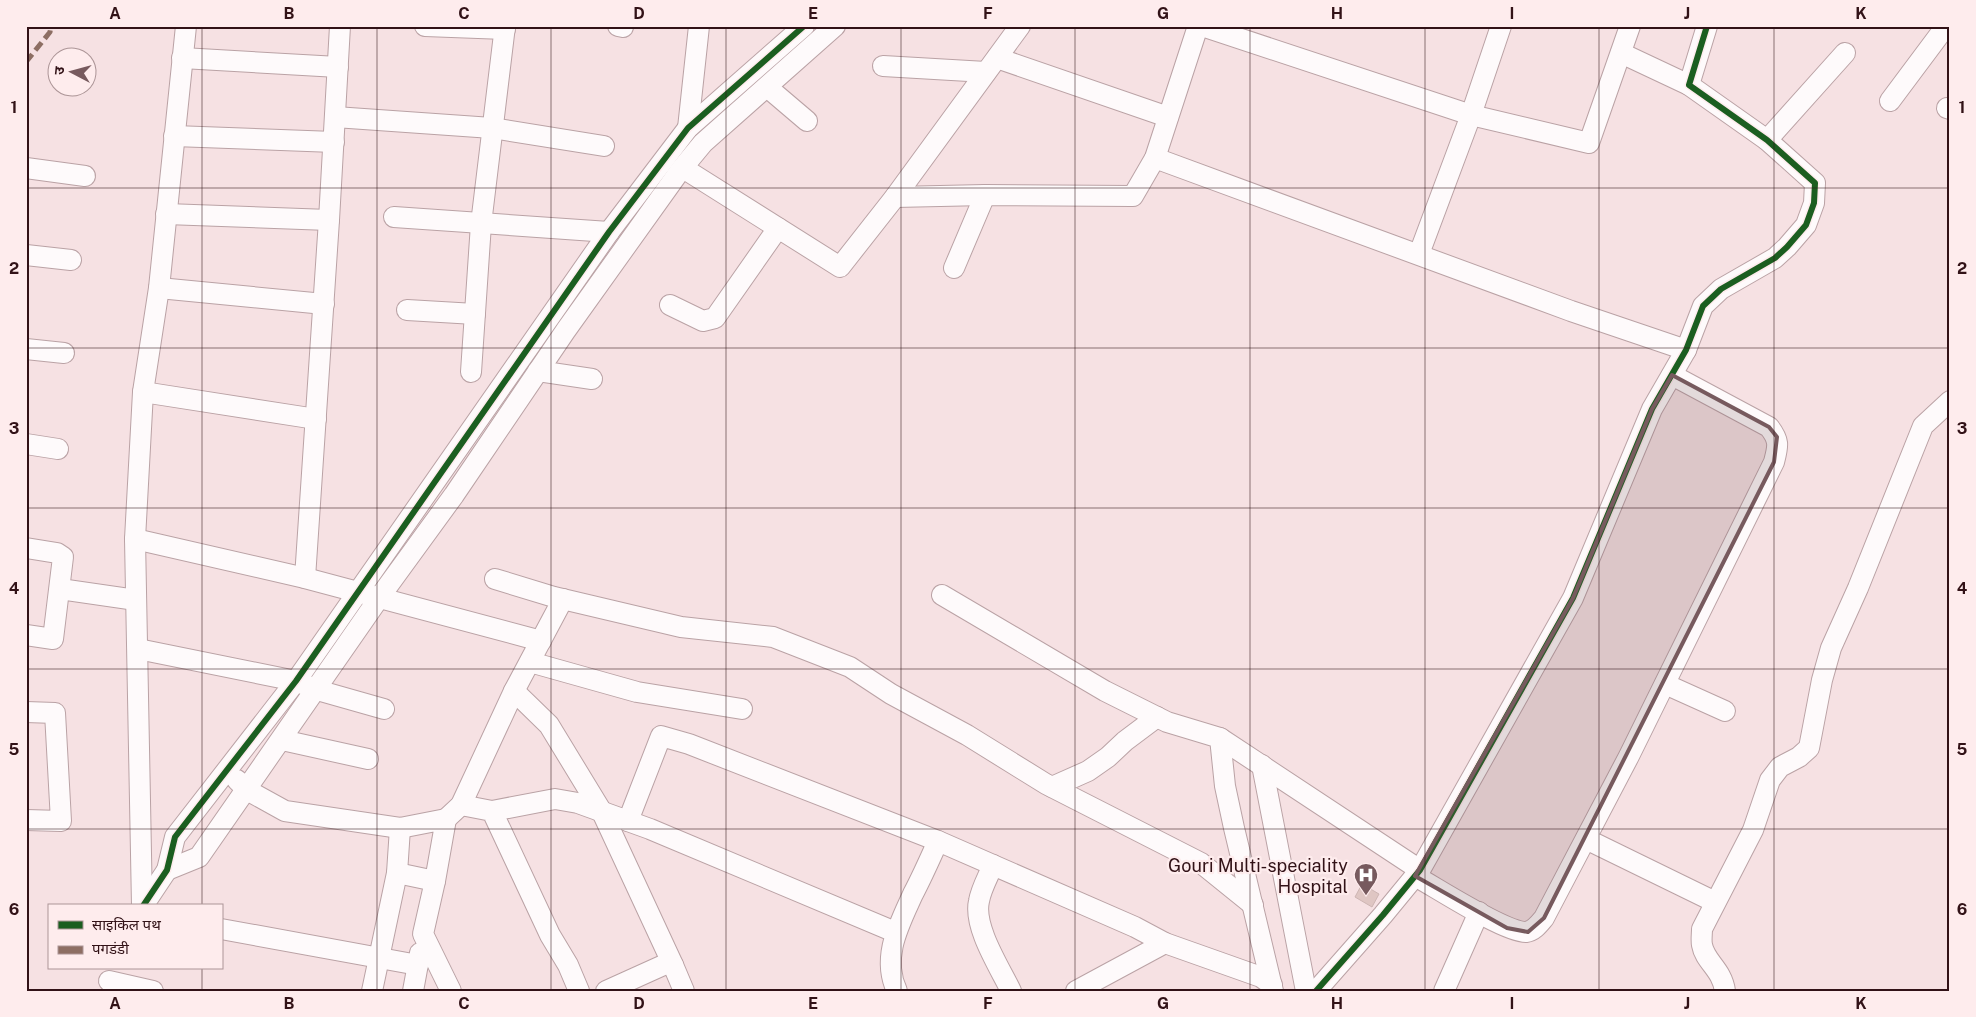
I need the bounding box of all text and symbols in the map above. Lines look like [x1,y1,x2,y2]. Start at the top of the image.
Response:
text: A [109,4,121,23]
text: B [284,4,295,23]
text: C [458,4,470,23]
text: D [633,4,645,23]
text: E [808,4,818,23]
text: F [983,4,993,23]
text: G [1157,4,1169,23]
text: H [1331,4,1343,23]
text: I [1510,4,1514,23]
text: J [1684,4,1690,23]
text: K [1855,4,1867,23]
north arrow [48,48,98,98]
text: उ [51,65,68,76]
text: 1 [11,98,17,117]
text: 1 [1959,98,1965,117]
text: 2 [9,259,19,278]
text: 2 [1957,259,1967,278]
text: 3 [9,419,19,438]
text: 3 [1957,419,1967,438]
text: 4 [9,579,20,598]
text: 4 [1957,579,1968,598]
text: 5 [9,740,20,759]
text: 5 [1957,740,1968,759]
place label: Gouri Multi-speciality Hospital [1168,855,1348,897]
hospital icon: Gouri Multi-speciality Hospital [1353,862,1379,896]
text: 6 [9,900,19,919]
text: 6 [1957,900,1967,919]
legend [48,904,222,970]
text: साइकिल पथ [92,916,161,933]
text: पगडंडी [92,940,130,957]
text: A [109,994,121,1013]
text: B [284,994,295,1013]
text: C [458,994,470,1013]
text: D [633,994,645,1013]
text: E [808,994,818,1013]
text: F [983,994,993,1013]
text: G [1157,994,1169,1013]
text: H [1331,994,1343,1013]
text: I [1510,994,1514,1013]
text: J [1684,994,1690,1013]
text: K [1855,994,1867,1013]

